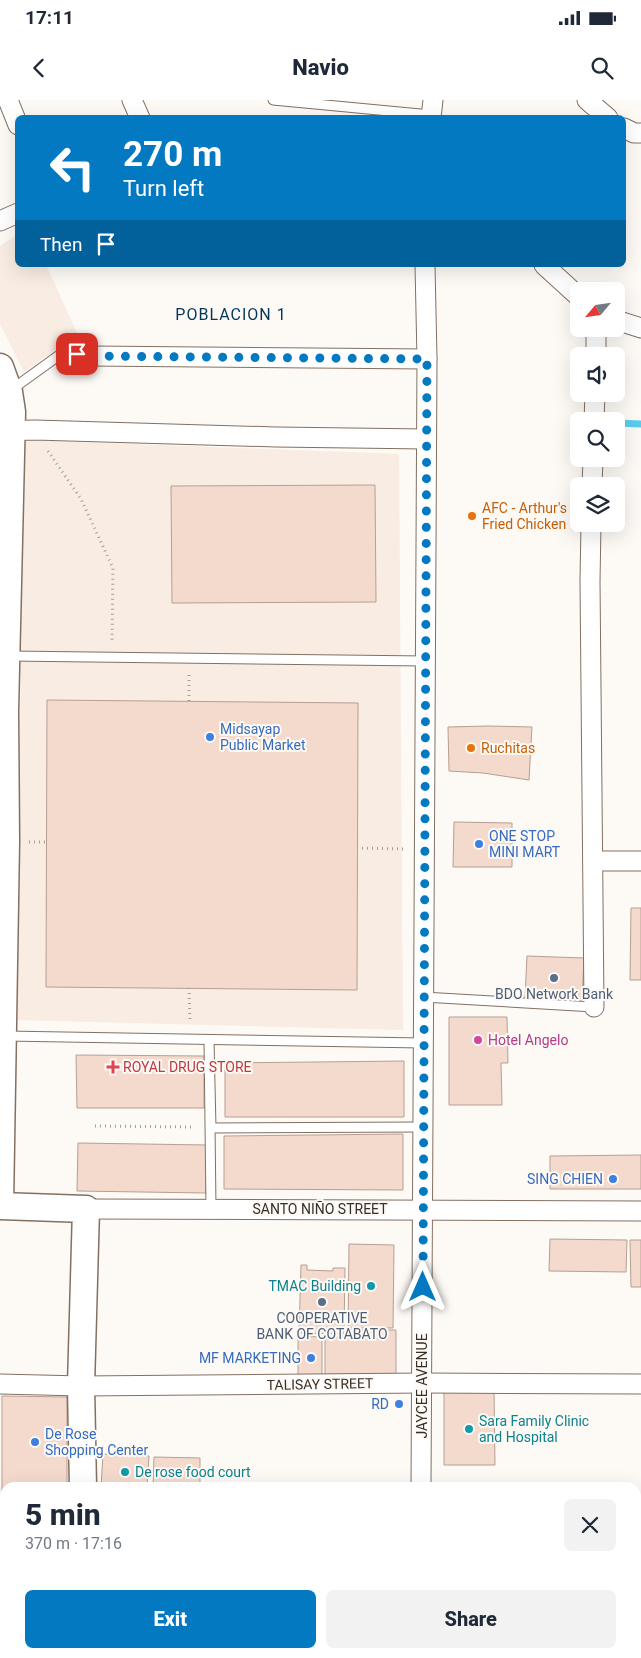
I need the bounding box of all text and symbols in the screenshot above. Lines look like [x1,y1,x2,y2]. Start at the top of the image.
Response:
text: 17:11 [25,6,74,29]
icon: back [25,54,53,82]
icon: search [588,54,616,82]
text: Navio [292,55,349,80]
text: 270 m [123,134,222,175]
icon: left [40,135,105,200]
text: Turn left [123,176,204,201]
icon: arrive [92,230,120,258]
text: Then [40,233,82,256]
north arrow [570,282,625,338]
map controls [570,282,625,532]
district label: POBLACION 1 [175,305,287,324]
pin [56,333,98,375]
icon: arrive [63,340,91,368]
button: sound [570,347,625,402]
button: search [570,412,625,467]
button: layers [570,477,625,532]
place label: AFC - Arthur's Fried Chicken [482,500,567,532]
marker: AFC - Arthur's Fried Chicken [466,510,478,522]
place label: Midsayap Public Market [220,721,306,753]
marker: Midsayap Public Market [204,731,216,743]
place label: Ruchitas [481,740,535,756]
marker: Ruchitas [465,742,477,754]
place label: ONE STOP MINI MART [489,828,561,860]
marker: ONE STOP MINI MART [473,838,485,850]
marker: BDO Network Bank [548,972,560,984]
place label: BDO Network Bank [495,986,614,1002]
place label: Hotel Angelo [488,1032,568,1048]
marker: Hotel Angelo [472,1034,484,1046]
place label: ROYAL DRUG STORE [123,1059,252,1075]
marker: ROYAL DRUG STORE [107,1061,119,1073]
place label: SING CHIEN [527,1171,603,1187]
marker: SING CHIEN [607,1173,619,1185]
street label: SANTO NIÑO STREET [252,1200,388,1217]
position arrow [396,1260,448,1312]
place label: TMAC Building [269,1278,361,1294]
marker: TMAC Building [365,1280,377,1292]
marker: COOPERATIVE BANK OF COTABATO [316,1296,328,1308]
place label: COOPERATIVE BANK OF COTABATO [256,1310,388,1342]
street label: JAYCEE AVENUE [414,1333,430,1439]
place label: MF MARKETING [199,1350,301,1366]
marker: MF MARKETING [305,1352,317,1364]
street label: TALISAY STREET [267,1375,374,1393]
place label: RD [371,1396,389,1412]
marker: RD [393,1398,405,1410]
place label: Sara Family Clinic and Hospital [479,1413,589,1445]
marker: Sara Family Clinic and Hospital [463,1423,475,1435]
place label: De Rose Shopping Center [45,1426,148,1458]
marker: De Rose Shopping Center [29,1436,41,1448]
place label: De rose food court [135,1464,251,1480]
marker: De rose food court [119,1466,131,1478]
text: 5 min [25,1497,101,1532]
button: close [564,1499,616,1551]
text: 370 m · 17:16 [25,1534,122,1553]
button: Exit [25,1590,316,1648]
button: Share [326,1590,616,1648]

